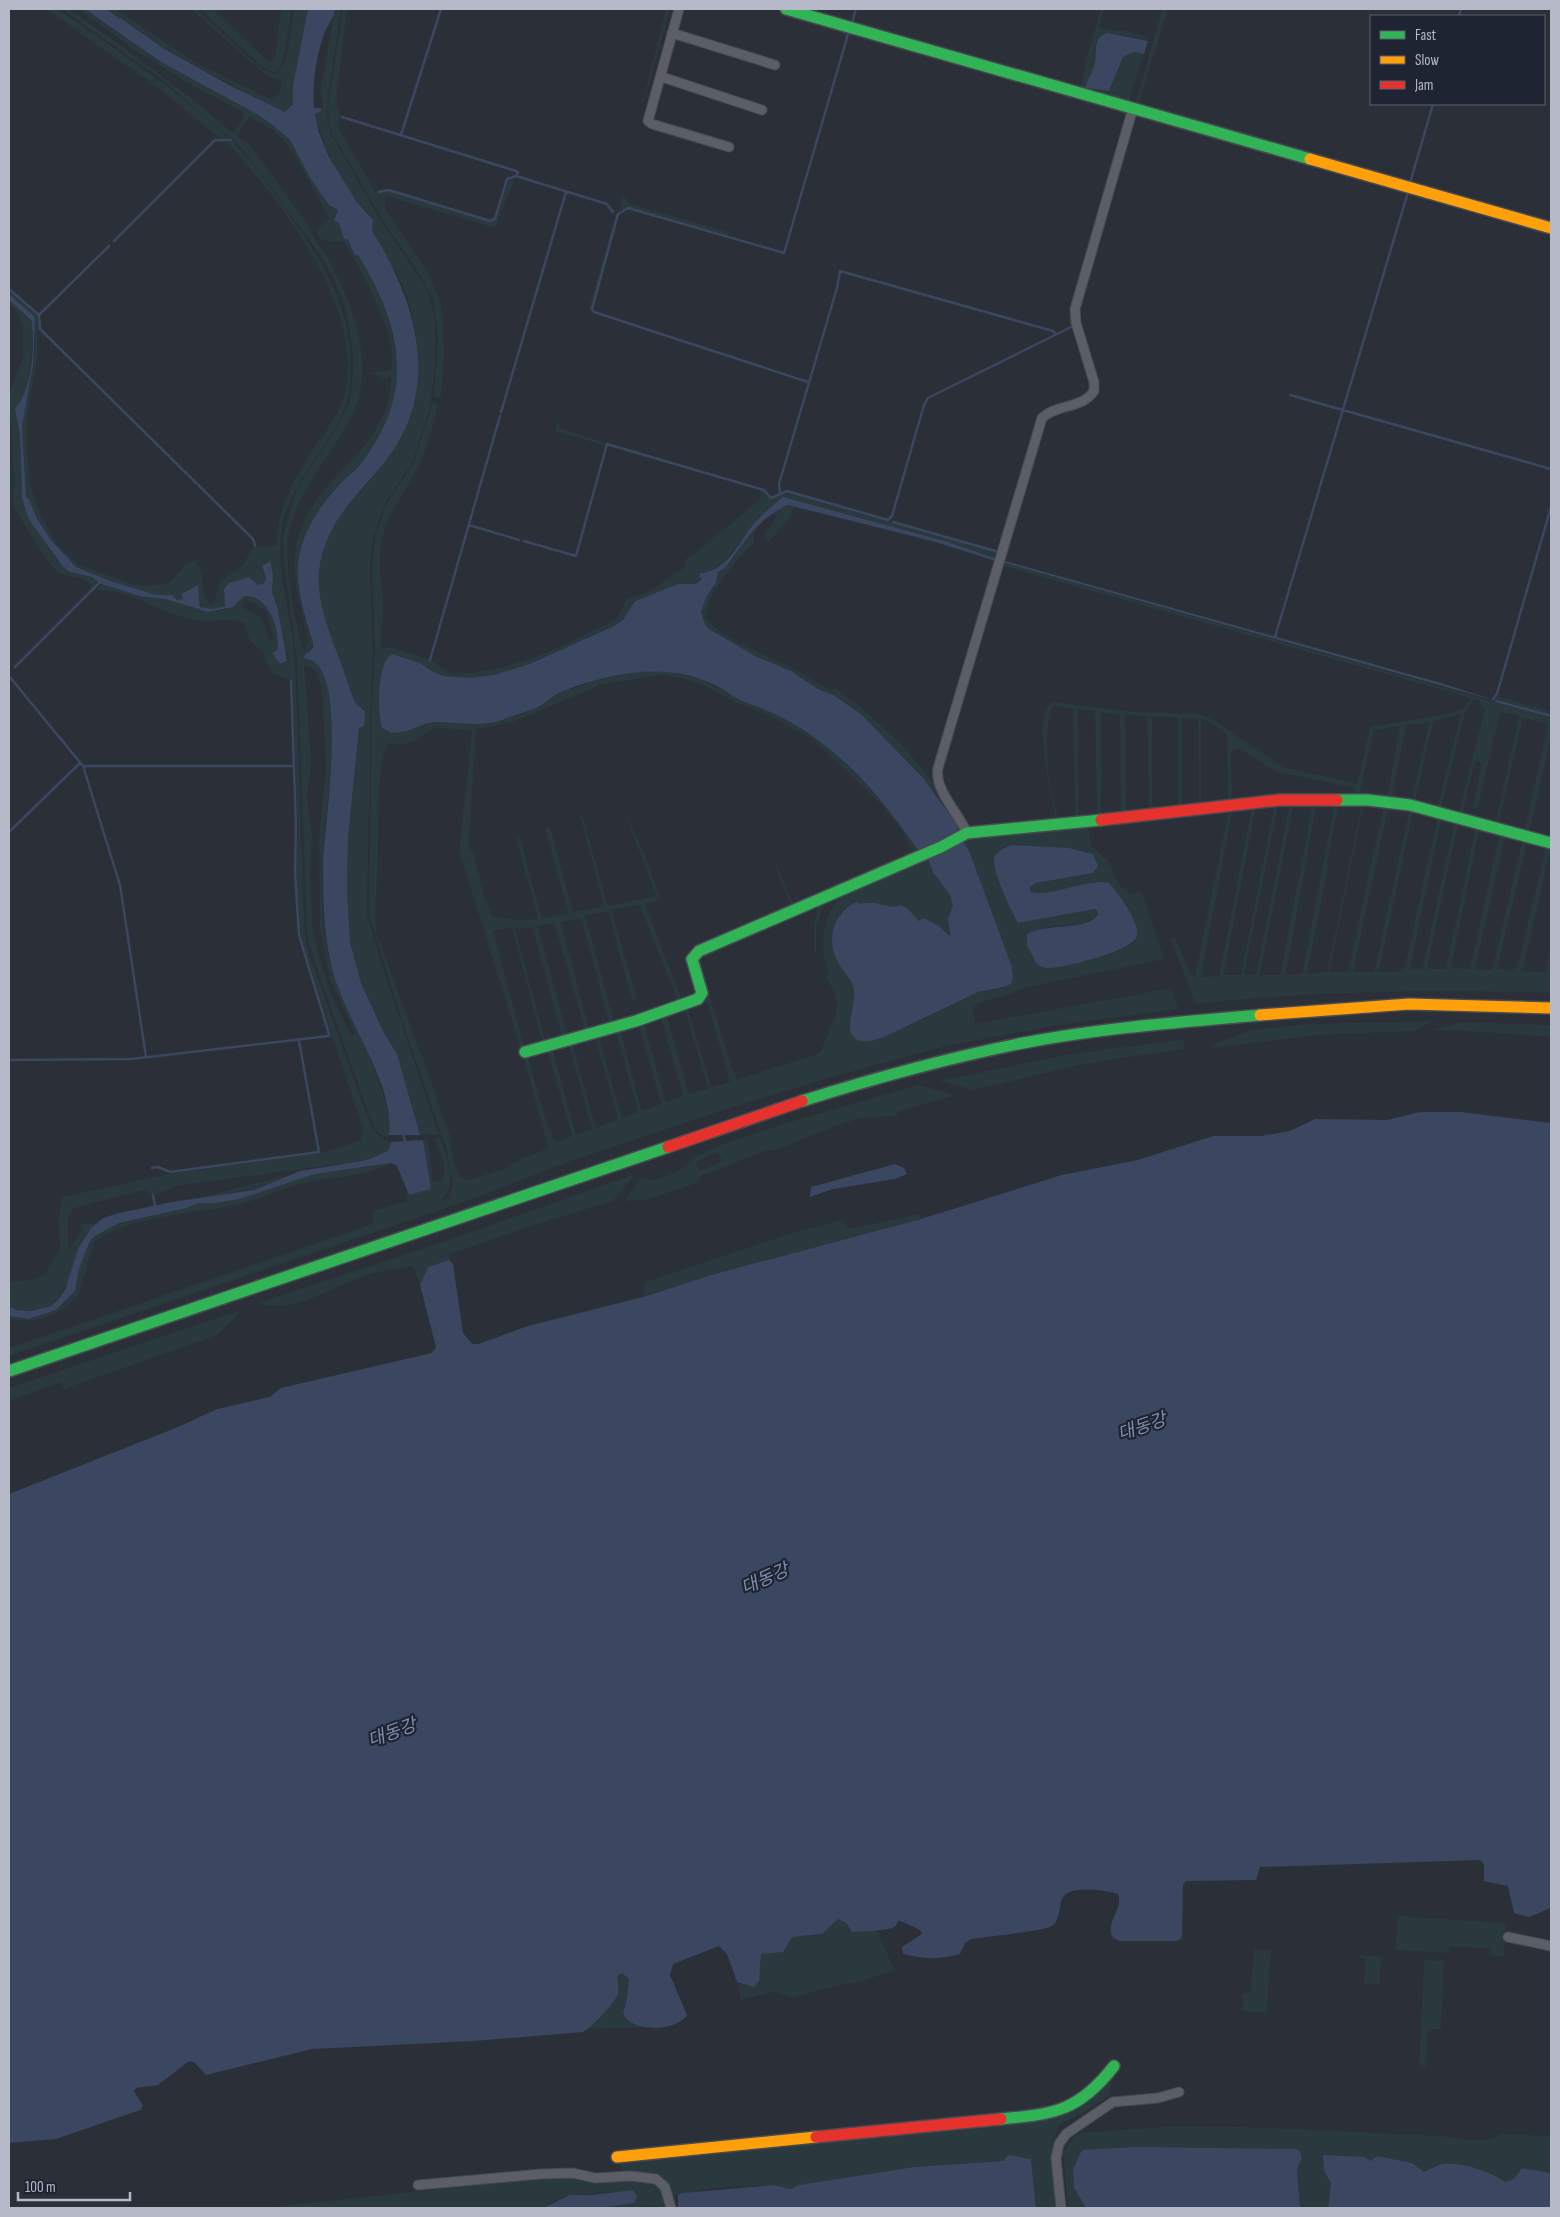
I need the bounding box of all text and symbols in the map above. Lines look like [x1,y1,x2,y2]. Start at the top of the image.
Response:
legend [1370,15,1545,105]
text: Fast [1415,26,1437,45]
text: Slow [1415,51,1439,70]
text: Jam [1414,76,1433,95]
water label: 대동강 [1115,1408,1171,1445]
water label: 대동강 [738,1558,794,1599]
water label: 대동강 [365,1714,421,1751]
scale bar [18,2170,130,2202]
text: 100 m [25,2178,56,2197]

